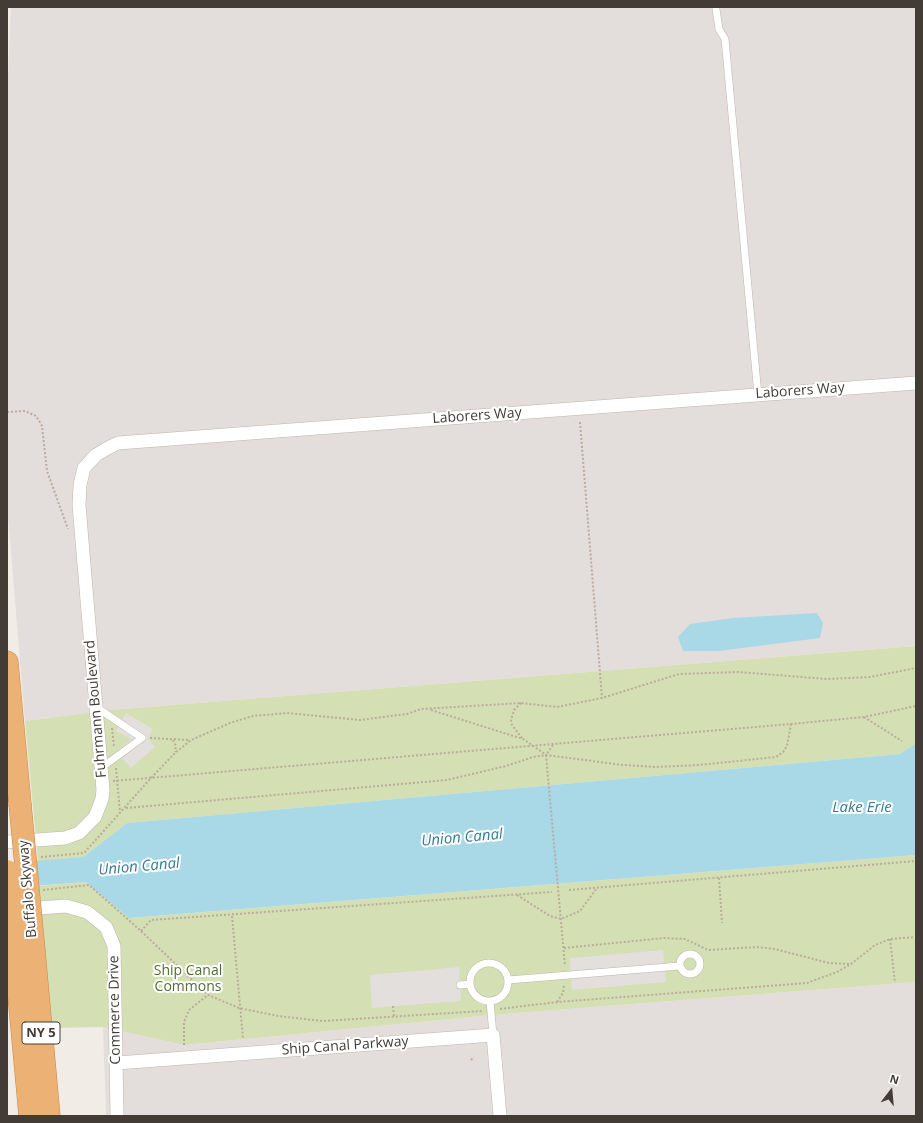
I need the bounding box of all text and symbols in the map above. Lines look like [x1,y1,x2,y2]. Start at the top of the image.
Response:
street label: Laborers Way [755,380,845,402]
street label: Laborers Way [432,405,522,427]
street label: Fuhrmann Boulevard [82,639,110,779]
water label: Lake Erie [832,799,892,817]
water label: Union Canal [420,825,504,851]
street label: Buffalo Skyway [15,839,41,939]
water label: Union Canal [97,854,181,880]
street label: Commerce Drive [106,955,124,1065]
park label: Ship Canal Commons [154,963,222,996]
road number: NY 5 [22,1022,60,1044]
street label: Ship Canal Parkway [281,1033,409,1059]
north arrow [871,1071,911,1111]
text: N [888,1071,901,1087]

